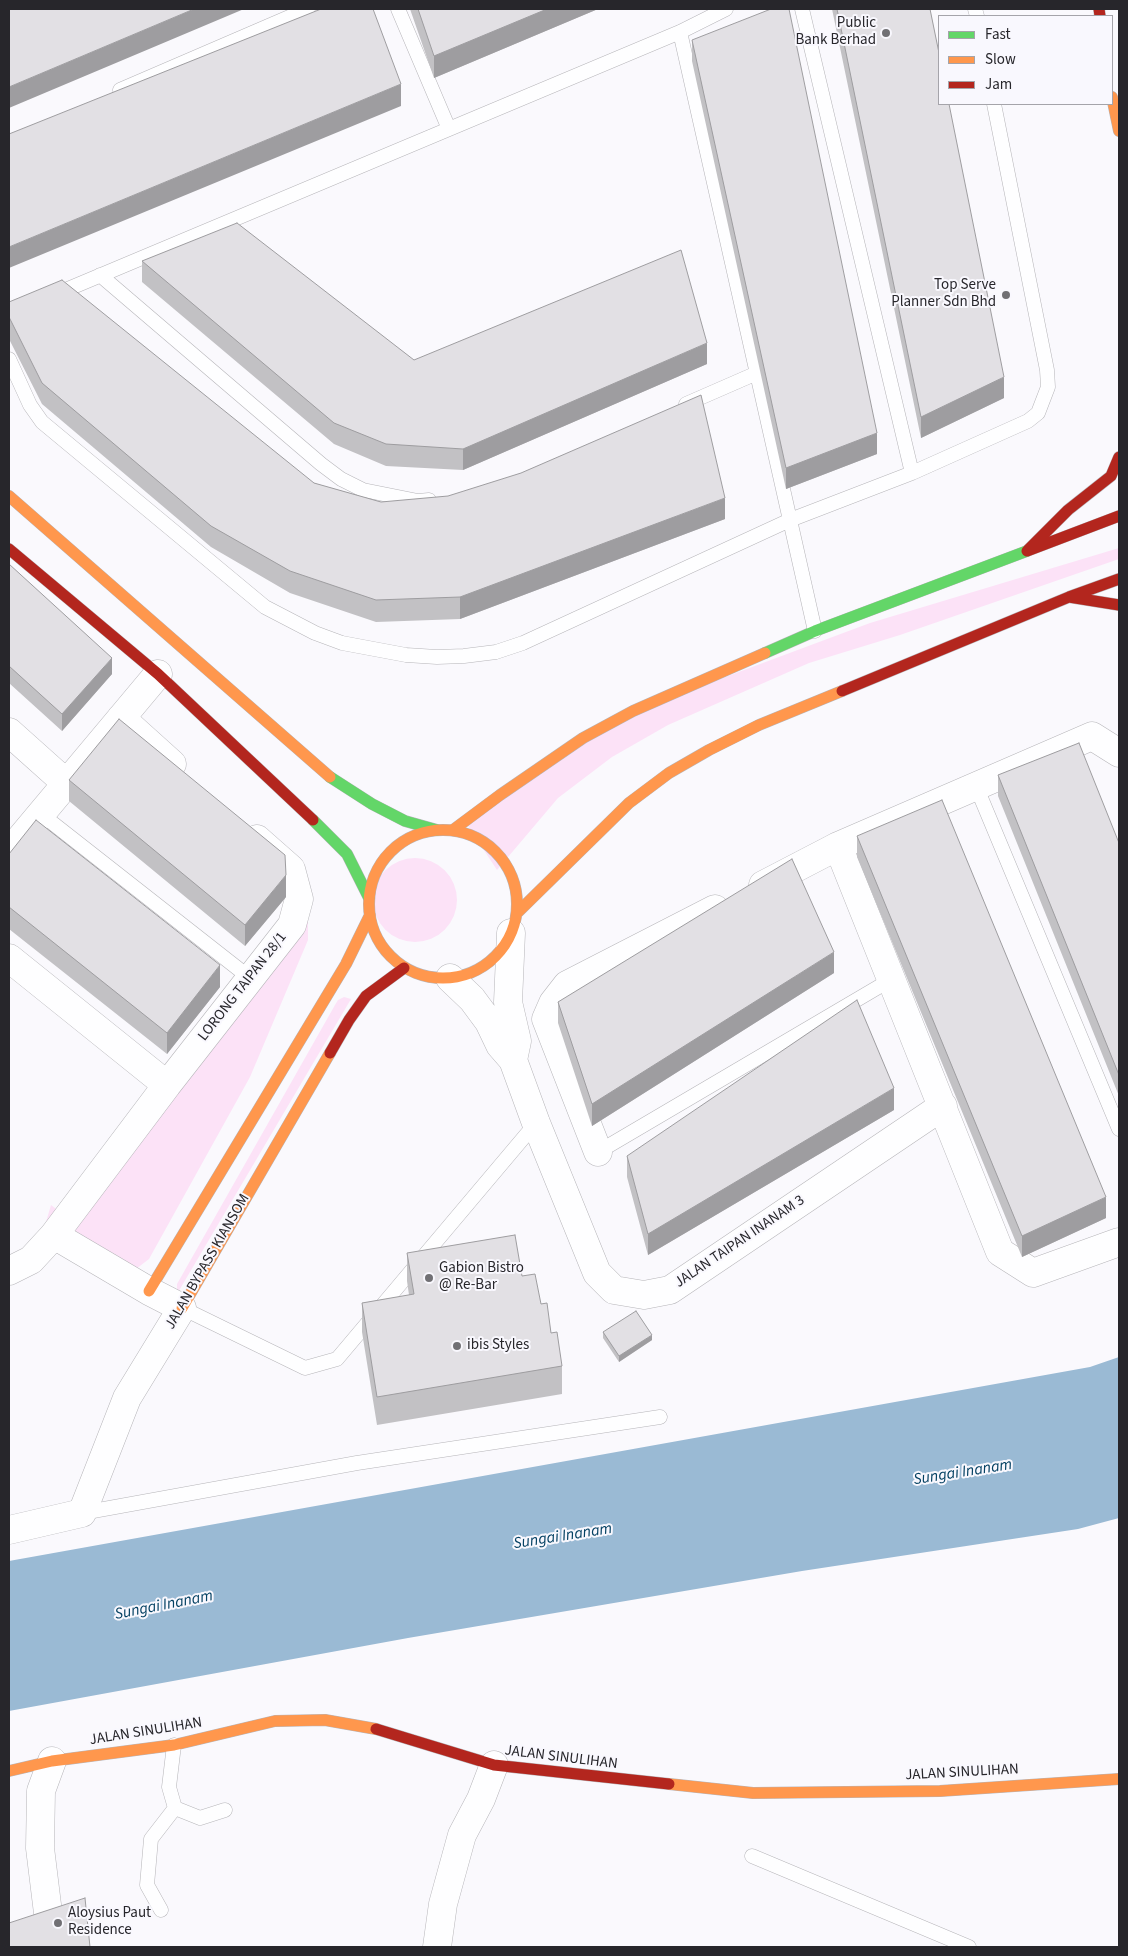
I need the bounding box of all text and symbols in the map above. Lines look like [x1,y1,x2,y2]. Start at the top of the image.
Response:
place label: Public Bank Berhad [795,15,876,50]
legend [938,15,1113,105]
text: Fast [985,24,1011,45]
marker: Public Bank Berhad [880,27,892,39]
text: Slow [985,49,1016,70]
text: Jam [985,74,1012,95]
place label: Top Serve Planner Sdn Bhd [891,277,996,312]
marker: Top Serve Planner Sdn Bhd [1000,289,1012,301]
street label: LORONG TAIPAN 28/1 [195,929,291,1045]
street label: JALAN BYPASS KIANSOM [162,1191,254,1333]
street label: JALAN TAIPAN INANAM 3 [672,1192,808,1292]
place label: Gabion Bistro @ Re-Bar [439,1260,524,1295]
marker: Gabion Bistro @ Re-Bar [423,1272,435,1284]
place label: ibis Styles [467,1337,529,1355]
marker: ibis Styles [451,1340,463,1352]
water label: Sungai Inanam [912,1456,1014,1490]
water label: Sungai Inanam [512,1520,614,1554]
water label: Sungai Inanam [113,1587,215,1625]
street label: JALAN SINULIHAN [88,1714,204,1750]
street label: JALAN SINULIHAN [503,1742,619,1774]
street label: JALAN SINULIHAN [905,1761,1019,1785]
place label: Aloysius Paut Residence [68,1905,151,1940]
marker: Aloysius Paut Residence [52,1917,64,1929]

